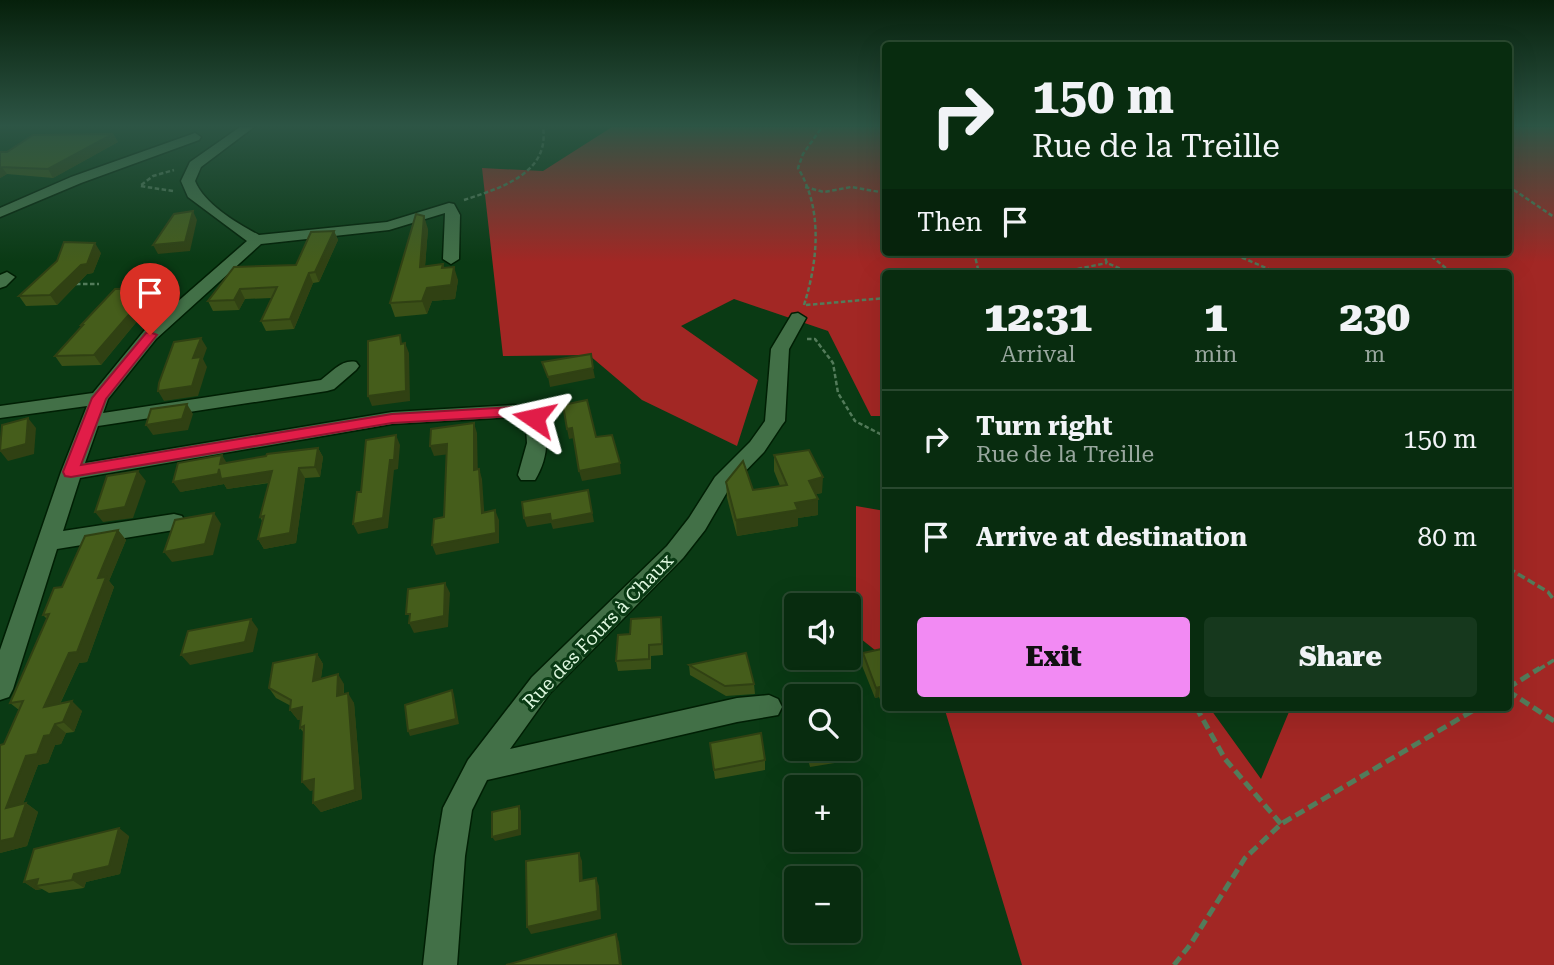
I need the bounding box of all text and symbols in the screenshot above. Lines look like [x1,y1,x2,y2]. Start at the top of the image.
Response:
text: 150 m [1032,68,1174,125]
icon: right [917,70,1008,161]
text: Rue de la Treille [1032,127,1280,165]
icon: arrive [996,203,1034,241]
text: Then [917,207,982,237]
pin [120,263,180,335]
icon: arrive [131,274,169,312]
text: 12:31 [984,292,1092,341]
text: 1 [1204,292,1228,341]
text: 230 [1339,292,1410,341]
text: Arrival [1001,341,1075,368]
text: min [1194,341,1237,368]
text: m [1364,341,1385,368]
position arrow [497,381,571,455]
text: Turn right [976,411,1112,441]
icon: right [917,420,955,458]
text: 150 m [1403,424,1477,454]
text: Rue de la Treille [976,441,1154,468]
icon: arrive [917,518,955,556]
text: Arrive at destination [976,522,1247,552]
text: 80 m [1418,522,1477,552]
street label: Rue des Fours à Chaux [518,549,678,713]
map controls [784,593,861,943]
button: sound [784,593,861,670]
button: Exit [917,617,1190,697]
button: Share [1204,617,1477,697]
button: search [784,684,861,761]
button: + [784,775,861,852]
button: − [784,866,861,943]

